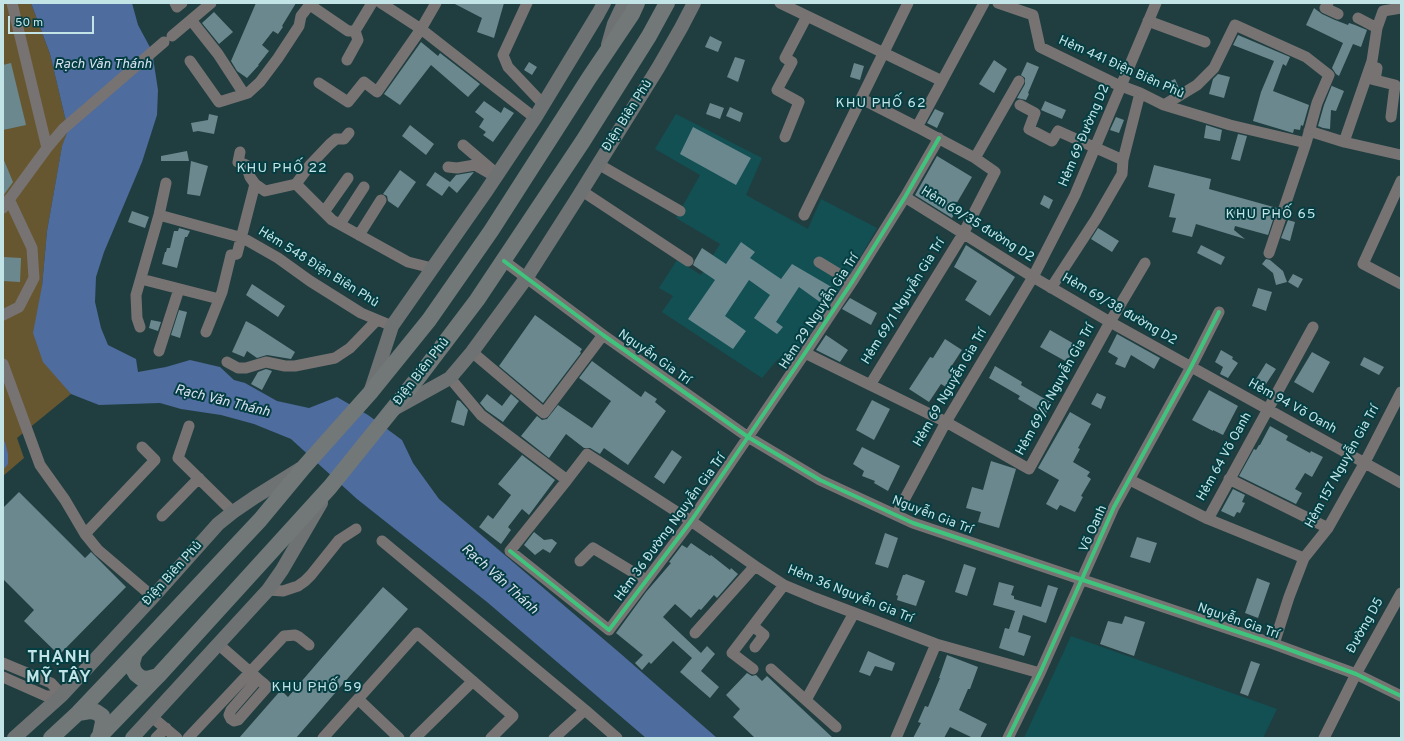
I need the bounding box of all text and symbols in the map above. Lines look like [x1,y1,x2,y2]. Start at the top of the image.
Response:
scale bar [10,8,96,34]
text: 50 m [15,15,43,31]
street label: Hẻm 441 Điện Biên Phủ [1056,33,1186,103]
water label: Rạch Văn Thánh [54,57,152,73]
street label: Điện Biên Phủ [600,77,656,155]
street label: Hẻm 69 Đường D2 [1056,82,1114,190]
district label: KHU PHỐ 62 [835,96,927,112]
district label: KHU PHỐ 22 [236,161,328,177]
street label: Hẻm 69/35 đường D2 [918,184,1036,266]
district label: KHU PHỐ 65 [1225,207,1317,223]
street label: Hẻm 548 Điện Biên Phủ [255,224,381,312]
street label: Hẻm 69/1 Nguyễn Gia Trí [859,236,949,368]
street label: Hẻm 29 Nguyễn Gia Trí [777,251,863,373]
street label: Hẻm 69/38 đường D2 [1059,271,1179,349]
street label: Hẻm 69/2 Nguyễn Gia Trí [1013,321,1099,459]
street label: Hẻm 69 Nguyễn Gia Trí [911,326,991,450]
street label: Nguyễn Gia Trí [615,327,693,389]
street label: Điện Biên Phủ [391,335,453,409]
street label: Hẻm 94 Võ Oanh [1245,376,1339,438]
water label: Rạch Văn Thánh [173,382,271,422]
street label: Hẻm 157 Nguyễn Gia Trí [1303,403,1383,531]
street label: Hẻm 64 Võ Oanh [1194,410,1256,504]
street label: Hẻm 36 Đường Nguyễn Gia Trí [612,451,730,605]
street label: Nguyễn Gia Trí [889,493,975,539]
street label: Võ Oanh [1077,503,1111,555]
street label: Điện Biên Phủ [140,538,206,610]
water label: Rạch Văn Thánh [457,541,541,619]
street label: Hẻm 36 Nguyễn Gia Trí [785,563,915,627]
street label: Đường D5 [1344,595,1388,657]
street label: Nguyễn Gia Trí [1195,601,1281,643]
district label: THẠNH MỸ TÂY [26,649,92,689]
district label: KHU PHỐ 59 [272,680,362,696]

